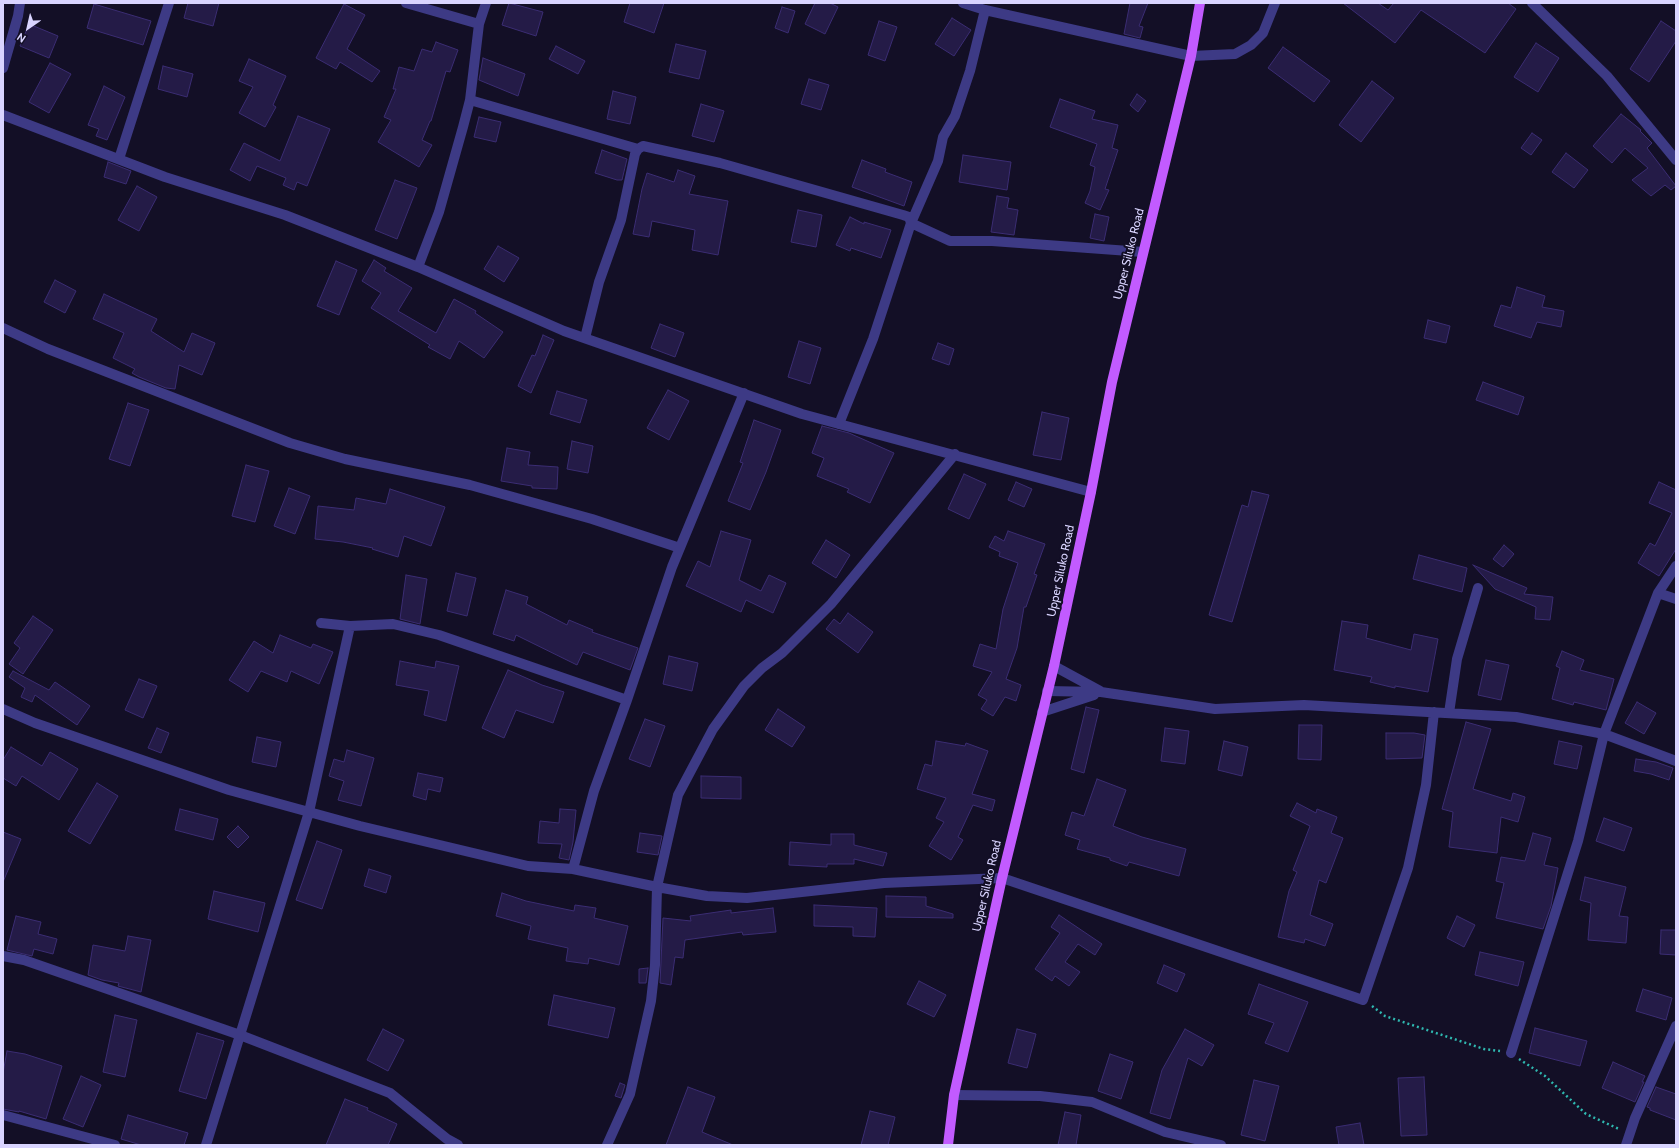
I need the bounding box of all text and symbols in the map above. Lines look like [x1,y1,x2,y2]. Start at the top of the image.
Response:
north arrow [8,8,48,48]
text: N [14,30,28,46]
street label: Upper Siluko Road [1111,207,1147,301]
street label: Upper Siluko Road [1044,524,1078,618]
street label: Upper Siluko Road [969,839,1005,933]

